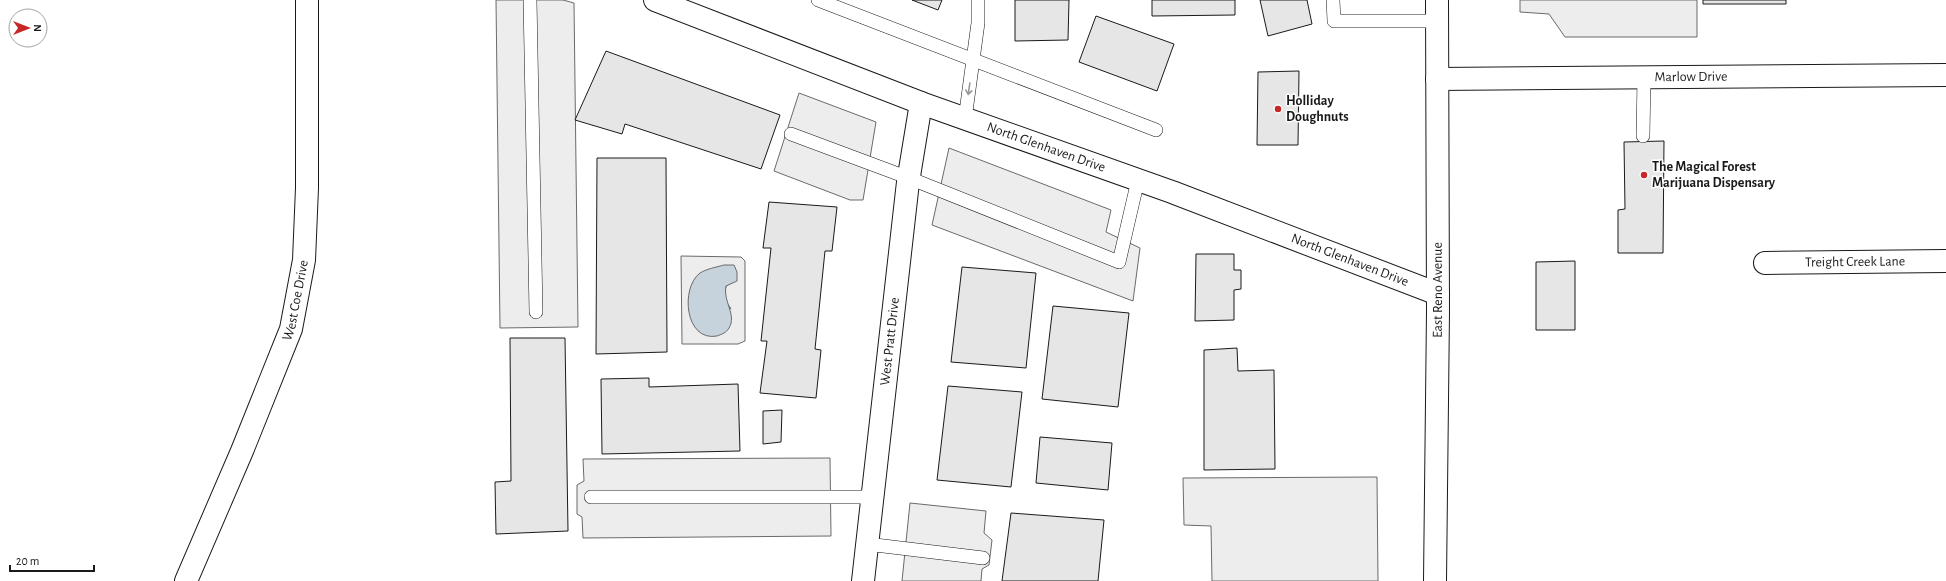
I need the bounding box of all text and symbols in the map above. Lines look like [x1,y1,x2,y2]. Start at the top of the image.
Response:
north arrow [8,8,48,48]
text: N [32,24,43,32]
street label: Marlow Drive [1655,70,1727,84]
one-way arrow [965,82,973,95]
place label: Holliday Doughnuts [1286,94,1349,124]
marker: Holliday Doughnuts [1273,104,1283,114]
street label: North Glenhaven Drive [985,120,1107,175]
place label: The Magical Forest Marijuana Dispensary [1652,160,1776,190]
marker: The Magical Forest Marijuana Dispensary [1639,170,1649,180]
street label: North Glenhaven Drive [1289,231,1410,289]
street label: East Reno Avenue [1431,242,1445,338]
street label: Treight Creek Lane [1805,254,1905,270]
street label: West Coe Drive [280,259,311,343]
street label: West Pratt Drive [878,297,902,386]
scale bar [10,547,94,573]
text: 20 m [16,555,39,567]

